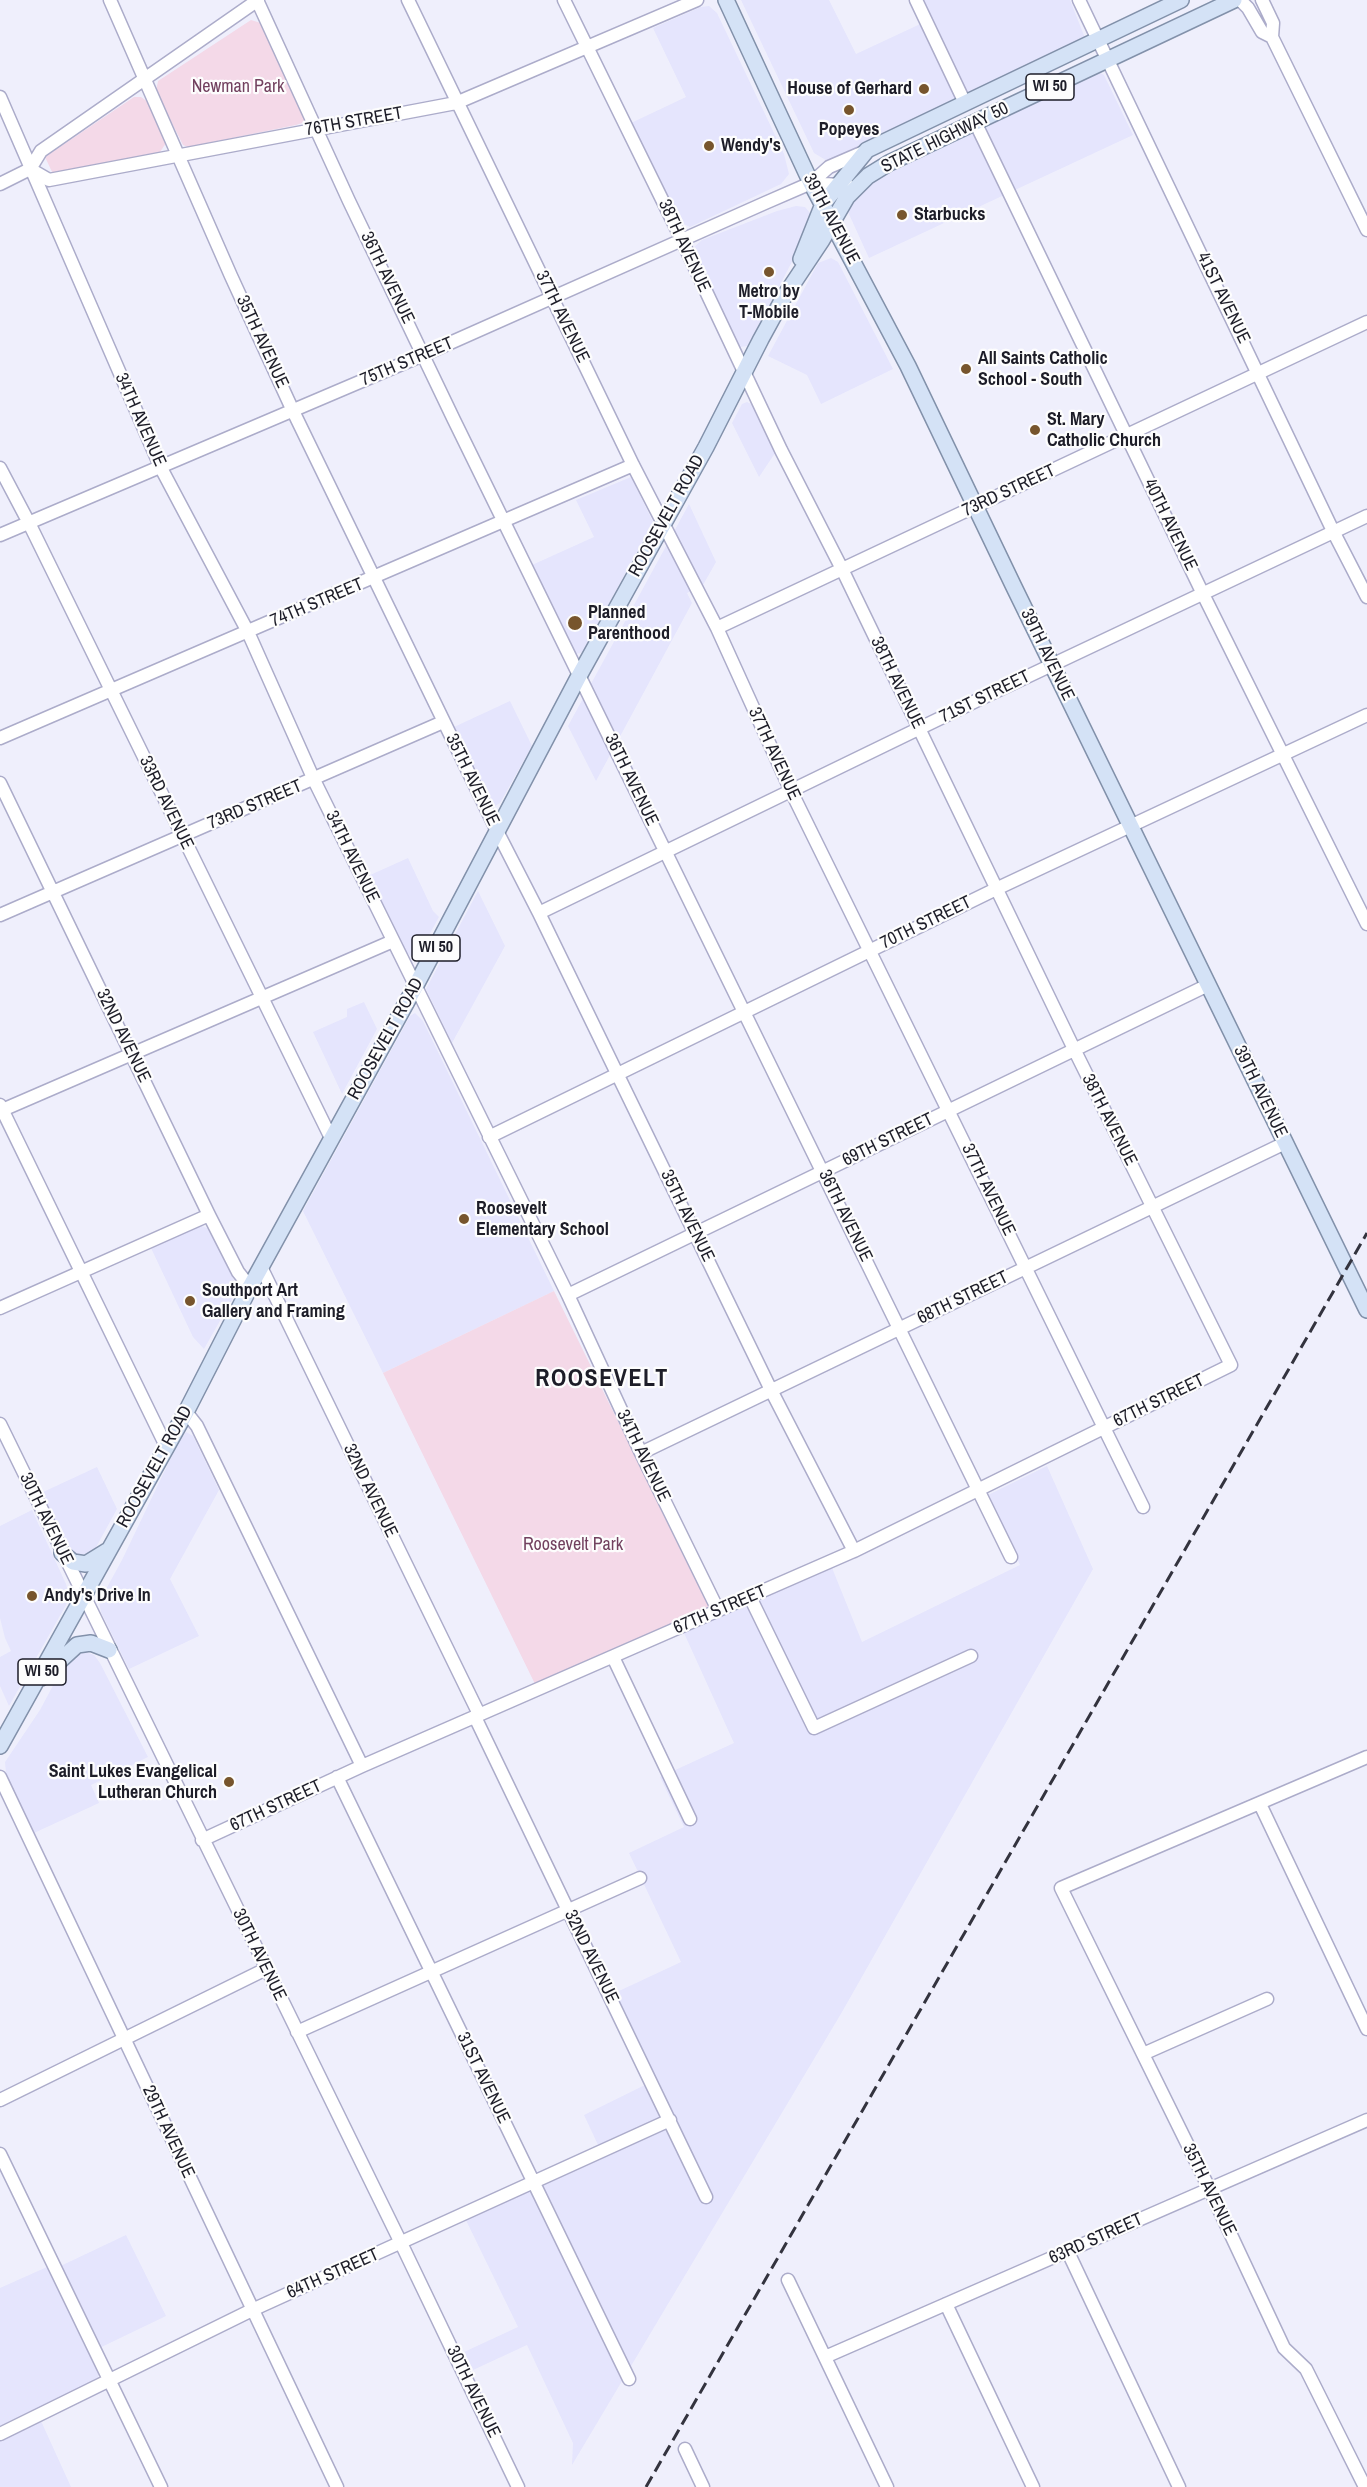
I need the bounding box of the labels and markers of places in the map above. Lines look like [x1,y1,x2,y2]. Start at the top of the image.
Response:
place label: House of Gerhard [787,78,912,100]
marker: House of Gerhard [917,82,931,96]
marker: Popeyes [842,103,856,117]
place label: Popeyes [819,119,879,141]
place label: Wendy's [721,135,781,157]
marker: Wendy's [702,139,716,153]
place label: Starbucks [914,204,985,226]
marker: Starbucks [895,208,909,222]
marker: Metro by T-Mobile [762,265,776,279]
place label: Metro by T-Mobile [738,281,800,324]
place label: All Saints Catholic School - South [978,348,1108,391]
marker: All Saints Catholic School - South [959,362,973,376]
place label: St. Mary Catholic Church [1047,409,1161,452]
marker: St. Mary Catholic Church [1028,423,1042,437]
place label: Planned Parenthood [588,602,670,644]
marker: Planned Parenthood [566,614,584,632]
place label: Roosevelt Elementary School [476,1198,609,1240]
marker: Roosevelt Elementary School [457,1212,471,1226]
place label: Southport Art Gallery and Framing [202,1280,345,1322]
marker: Southport Art Gallery and Framing [183,1294,197,1308]
place label: Andy's Drive In [44,1585,151,1607]
marker: Andy's Drive In [25,1589,39,1603]
place label: Saint Lukes Evangelical Lutheran Church [49,1761,217,1804]
marker: Saint Lukes Evangelical Lutheran Church [222,1775,236,1789]

